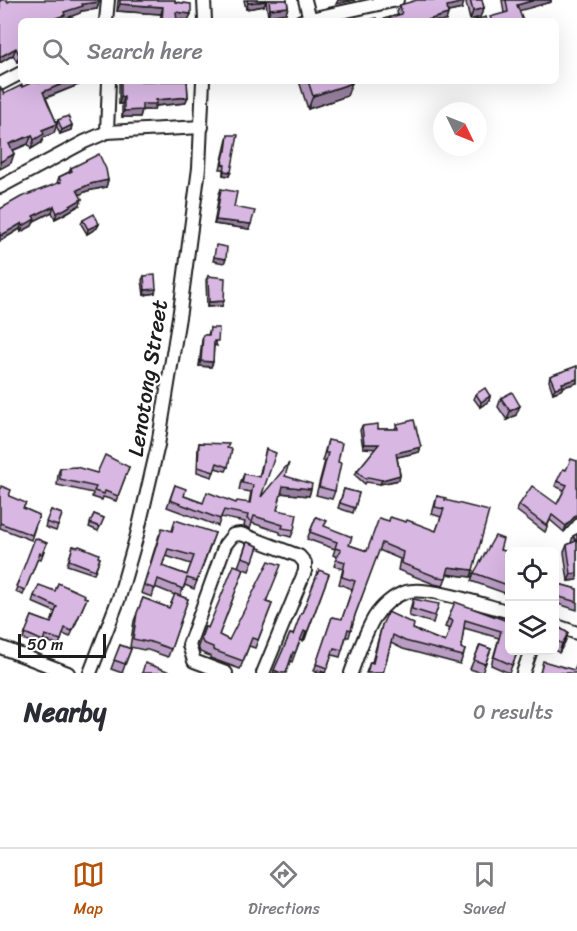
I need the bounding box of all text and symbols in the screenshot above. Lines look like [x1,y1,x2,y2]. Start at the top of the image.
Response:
search box [18,18,559,84]
text: Search here [87,32,203,71]
icon: search [39,35,72,68]
north arrow [433,102,487,156]
street label: Lenotong Street [116,296,179,459]
map controls [505,547,559,655]
button: locate [505,547,559,601]
button: layers [505,601,559,655]
text: 50 m [27,630,63,659]
scale bar [18,631,106,658]
text: Nearby [24,689,106,735]
text: 0 results [473,695,553,730]
tab: Map [72,858,105,923]
tab: Directions [248,858,320,923]
tab: Saved [463,858,505,923]

